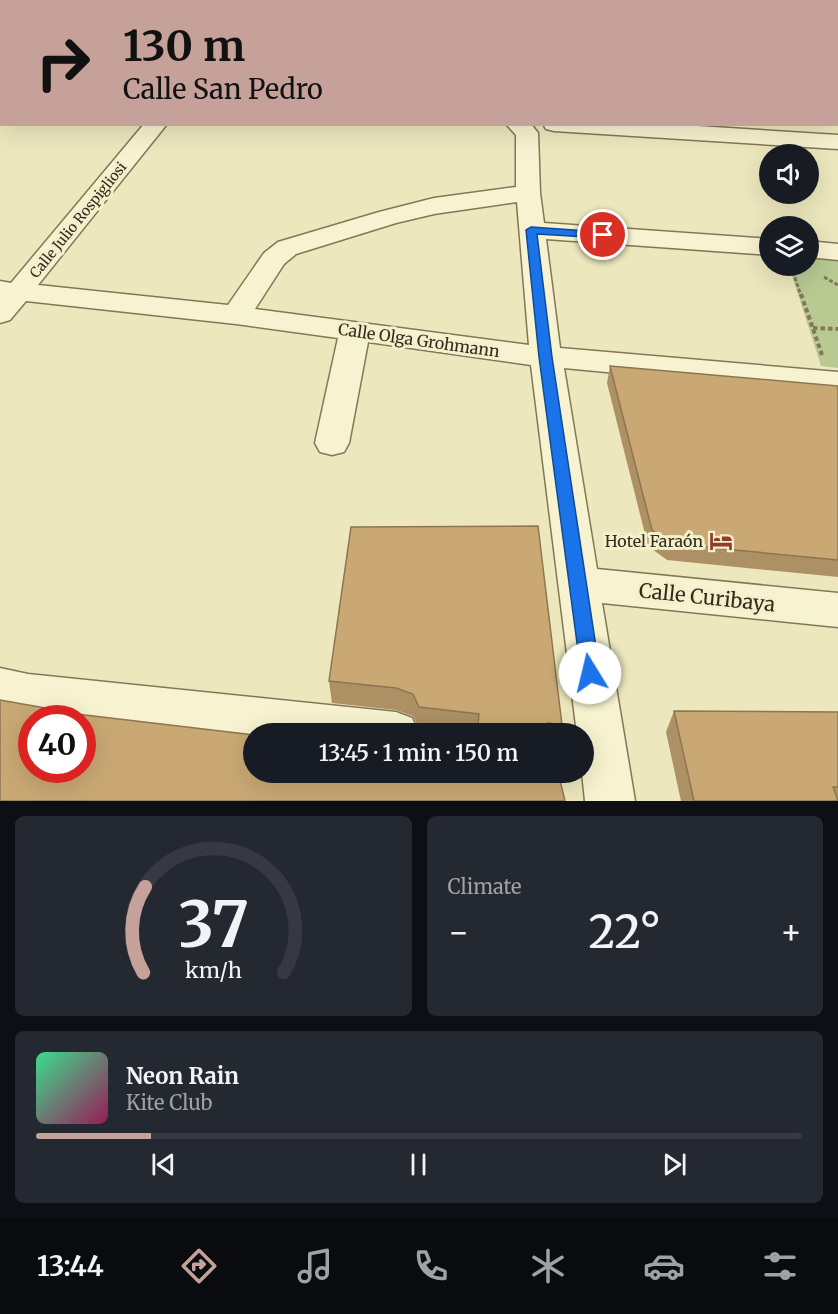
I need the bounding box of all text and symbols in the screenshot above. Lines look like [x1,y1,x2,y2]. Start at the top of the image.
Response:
text: 130 m [123,20,245,72]
icon: right [24,24,102,102]
text: Calle San Pedro [123,72,323,106]
map controls [759,144,819,276]
button: sound [759,144,819,204]
street label: Calle Julio Rospigliosi [26,158,131,282]
pin [577,209,628,260]
button: layers [759,216,819,276]
icon: arrive [586,218,619,251]
street label: Calle Olga Grohmann [337,319,501,361]
hotel icon: Hotel Faraón [708,528,734,554]
place label: Hotel Faraón [605,531,703,551]
street label: Calle Curibaya [638,577,777,617]
position arrow [558,641,622,705]
speed limit sign: 40 [18,705,96,783]
text: 13:45 · 1 min · 150 m [319,739,518,767]
text: Climate [448,874,522,899]
text: 37 [178,886,249,964]
text: 22° [589,904,661,960]
text: − [448,912,470,953]
text: + [780,912,802,953]
text: km/h [185,957,242,984]
text: Neon Rain [126,1062,239,1090]
text: Kite Club [126,1090,212,1115]
icon: previous [147,1148,180,1181]
icon: pause [402,1148,435,1181]
icon: next [658,1148,691,1181]
icon: directions [178,1245,220,1287]
icon: music [294,1245,336,1287]
icon: phone [410,1245,452,1287]
icon: climate [527,1245,569,1287]
icon: car [643,1245,685,1287]
icon: filters [759,1245,801,1287]
text: 13:44 [37,1249,104,1283]

